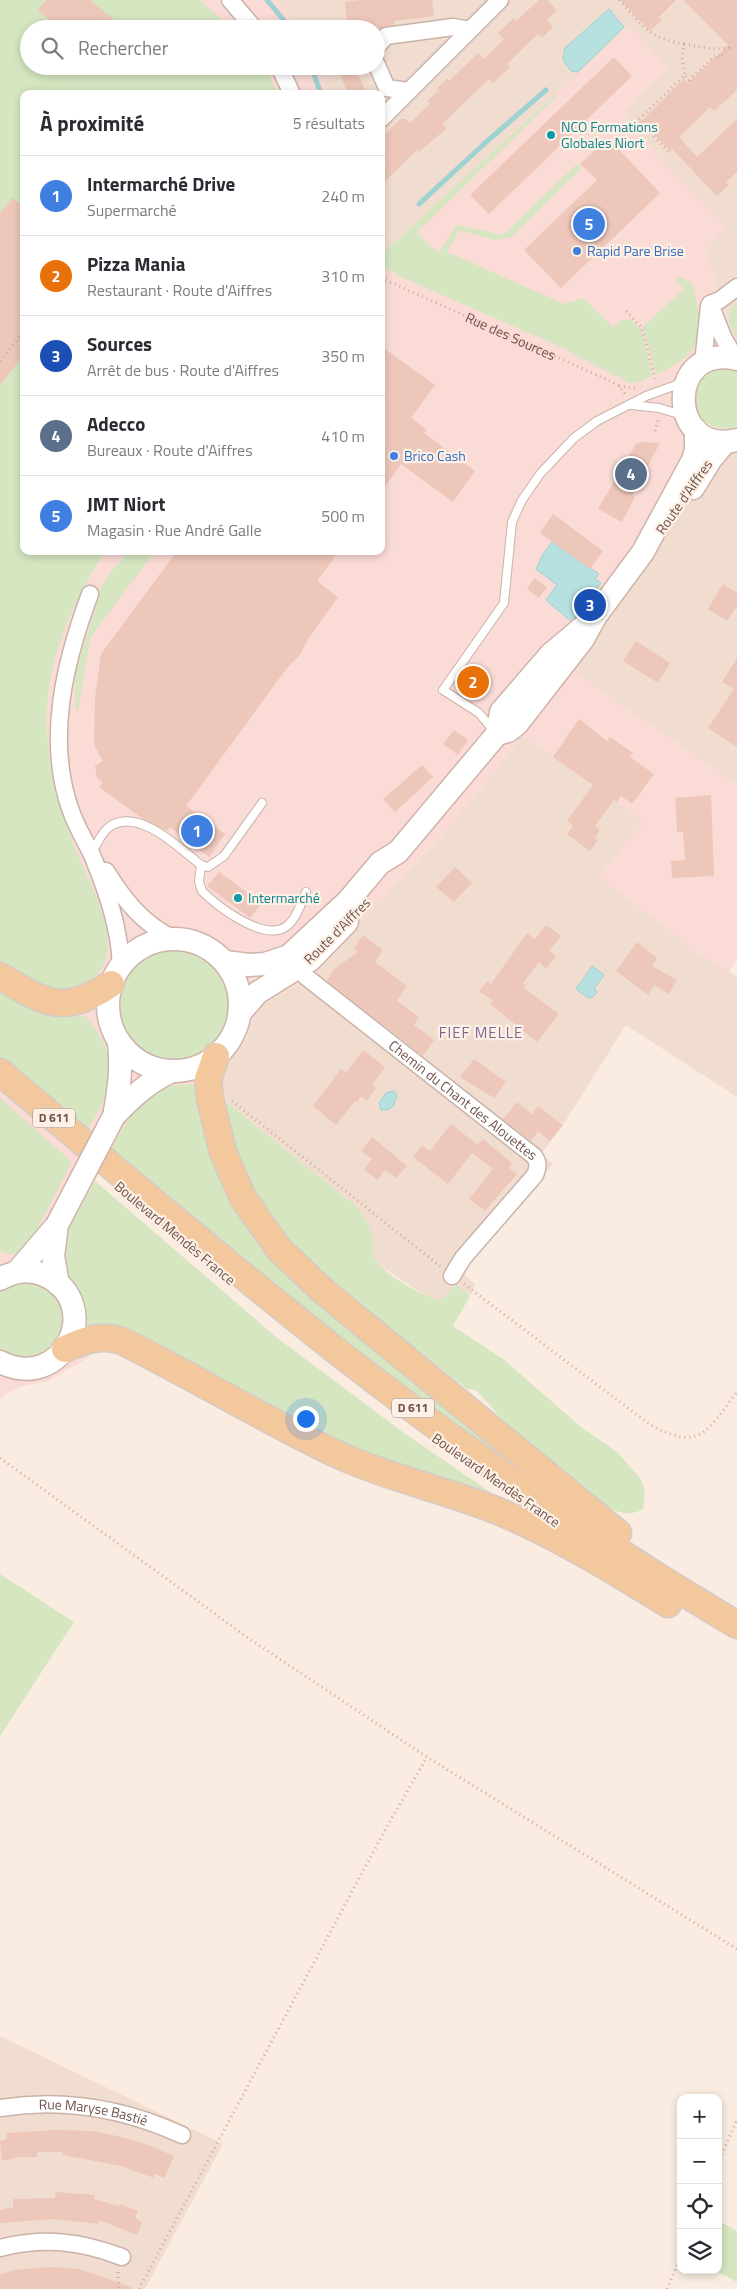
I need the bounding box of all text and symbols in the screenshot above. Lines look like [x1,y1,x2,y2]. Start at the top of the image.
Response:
search box [20,20,385,75]
text: Rechercher [78,33,168,62]
icon: search [38,34,66,62]
text: À proximité [40,107,144,139]
text: 5 résultats [293,111,365,135]
place label: NCO Formations Globales Niort [561,116,658,153]
marker: NCO Formations Globales Niort [545,129,557,141]
text: Intermarché Drive [87,169,235,198]
text: 1 [52,184,60,208]
text: 240 m [321,184,365,208]
text: Supermarché [87,198,177,222]
pin: 5 [573,205,605,243]
place label: Rapid Pare Brise [587,240,684,261]
marker: Rapid Pare Brise [571,245,583,257]
text: Pizza Mania [87,249,185,278]
text: 2 [52,264,60,288]
text: 310 m [321,264,365,288]
text: Restaurant · Route d'Aiffres [87,278,272,302]
street label: Rue des Sources [462,306,559,365]
text: Sources [87,329,152,358]
text: 3 [52,344,60,368]
text: 350 m [321,344,365,368]
text: Arrêt de bus · Route d'Aiffres [87,358,279,382]
text: Adecco [87,409,145,438]
text: 4 [52,424,60,448]
text: 410 m [321,424,365,448]
text: Bureaux · Route d'Aiffres [87,438,253,462]
place label: Brico Cash [404,445,466,466]
marker: Brico Cash [388,450,400,462]
pin: 4 [615,455,647,493]
street label: Route d'Aiffres [650,455,717,538]
text: JMT Niort [87,489,165,518]
text: 5 [52,504,60,528]
text: 500 m [321,504,365,528]
text: Magasin · Rue André Galle [87,518,262,542]
pin: 3 [574,586,606,624]
pin: 2 [457,663,489,701]
pin: 1 [181,812,213,850]
place label: Intermarché [248,887,320,908]
marker: Intermarché [232,892,244,904]
street label: Route d'Aiffres [298,892,375,969]
district label: FIEF MELLE [439,1021,523,1044]
street label: Chemin du Chant des Alouettes [384,1035,542,1165]
road number: D 611 [33,1108,75,1128]
street label: Boulevard Mendès France [110,1176,240,1290]
road number: D 611 [392,1399,434,1418]
your location [293,1406,319,1432]
street label: Boulevard Mendès France [428,1427,565,1532]
street label: Rue Maryse Bastié [38,2093,151,2131]
map controls [677,2094,722,2274]
button: + [677,2094,722,2139]
button: − [677,2139,722,2184]
button: locate [677,2184,722,2229]
button: layers [677,2229,722,2274]

